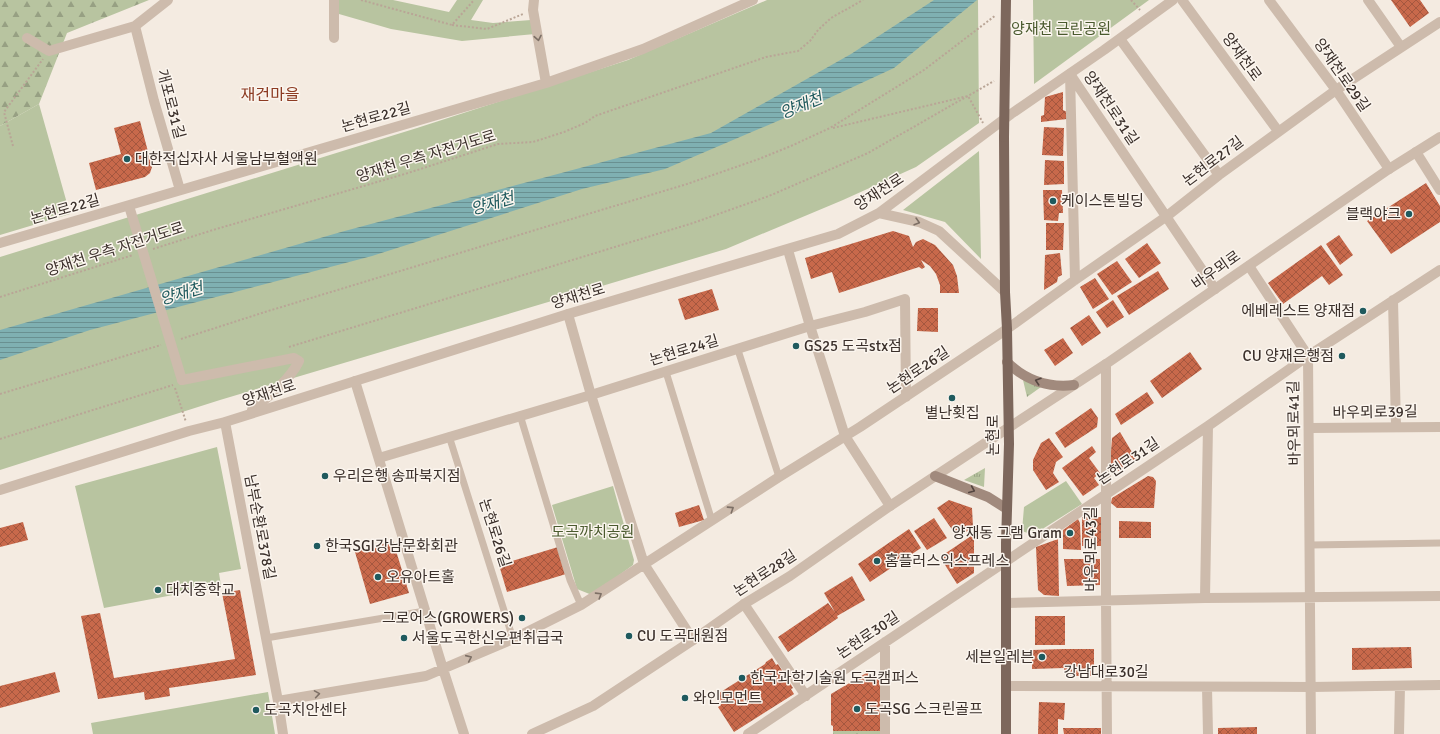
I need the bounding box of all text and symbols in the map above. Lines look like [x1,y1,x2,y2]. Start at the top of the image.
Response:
park label: 양재천 근린공원 [1011,20,1111,38]
street label: 양재천로 [1218,29,1266,85]
one-way arrow [533,35,542,41]
street label: 양재천로29길 [1310,35,1374,115]
street label: 개포로31길 [153,67,189,141]
street label: 양재천로31길 [1080,68,1142,148]
district label: 재건마을 [241,85,299,105]
water label: 양재천 [777,88,828,123]
street label: 논현로22길 [339,99,413,135]
street label: 양재천 우측 자전거도로 [354,126,498,186]
street label: 논현로27길 [1179,132,1247,190]
place label: 대한적십자사 서울남부혈액원 [135,150,318,168]
marker: 대한적십자사 서울남부혈액원 [122,154,132,164]
street label: 양재천로 [851,169,907,215]
water label: 양재천 [468,188,518,220]
street label: 논현로22길 [28,191,102,227]
place label: 케이스톤빌딩 [1061,192,1144,210]
marker: 케이스톤빌딩 [1048,196,1058,206]
place label: 블랙야크 [1346,205,1401,223]
marker: 블랙야크 [1404,209,1414,219]
one-way arrow [913,217,920,226]
street label: 양재천 우측 자전거도로 [43,218,187,280]
street label: 바우뫼로 [1188,247,1244,293]
water label: 양재천 [157,278,207,310]
street label: 양재천로 [549,279,607,313]
place label: 에베레스트 양재점 [1241,302,1355,320]
marker: 에베레스트 양재점 [1358,306,1368,316]
street label: 논현로24길 [647,331,721,369]
place label: GS25 도곡stx점 [804,337,902,355]
marker: GS25 도곡stx점 [791,341,801,351]
street label: 논현로26길 [883,343,953,397]
place label: CU 양재은행점 [1243,347,1334,365]
marker: CU 양재은행점 [1337,351,1347,361]
street label: 양재천로 [240,376,298,410]
one-way arrow [1035,378,1042,386]
street label: 바우뫼로41길 [1284,380,1304,466]
marker: 별난횟집 [947,393,957,403]
street label: 바우뫼로39길 [1332,402,1418,422]
place label: 별난횟집 [924,404,980,422]
street label: 논현로 [984,414,1002,456]
street label: 논현로31길 [1093,434,1163,488]
place label: 우리은행 송파북지점 [333,467,461,485]
marker: 우리은행 송파북지점 [320,471,330,481]
street label: 남부순환로378길 [241,473,279,581]
one-way arrow [967,485,975,493]
street label: 논현로26길 [475,496,515,570]
one-way arrow [727,506,734,513]
street label: 바우뫼로43길 [1082,506,1100,592]
park label: 도곡까치공원 [552,523,634,541]
place label: 양재동 그램 Gram [952,524,1062,542]
marker: 양재동 그램 Gram [1065,528,1075,538]
place label: 한국SGI강남문화회관 [325,537,458,555]
marker: 한국SGI강남문화회관 [312,541,322,551]
street label: 논현로28길 [730,546,800,600]
place label: 홈플러스익스프레스 [885,552,1009,570]
marker: 홈플러스익스프레스 [872,556,882,566]
place label: 오유아트홀 [386,568,455,586]
marker: 오유아트홀 [373,572,383,582]
place label: 대치중학교 [166,581,235,599]
marker: 대치중학교 [153,585,163,595]
one-way arrow [595,592,602,599]
street label: 논현로30길 [833,608,903,662]
place label: 그로어스(GROWERS) [382,609,514,627]
marker: 그로어스(GROWERS) [517,613,527,623]
place label: CU 도곡대원점 [637,627,728,645]
place label: 서울도곡한신우편취급국 [412,629,564,647]
marker: CU 도곡대원점 [624,631,634,641]
marker: 서울도곡한신우편취급국 [399,633,409,643]
place label: 세븐일레븐 [965,648,1034,666]
marker: 세븐일레븐 [1037,652,1047,662]
one-way arrow [465,655,473,663]
street label: 강남대로30길 [1063,663,1149,681]
place label: 한국과학기술원 도곡캠퍼스 [750,669,919,687]
marker: 한국과학기술원 도곡캠퍼스 [737,673,747,683]
place label: 와인모먼트 [693,689,762,707]
one-way arrow [314,691,320,699]
marker: 와인모먼트 [680,693,690,703]
place label: 도곡SG 스크린골프 [865,700,983,718]
place label: 도곡치안센타 [264,701,347,719]
marker: 도곡SG 스크린골프 [852,704,862,714]
marker: 도곡치안센타 [251,705,261,715]

